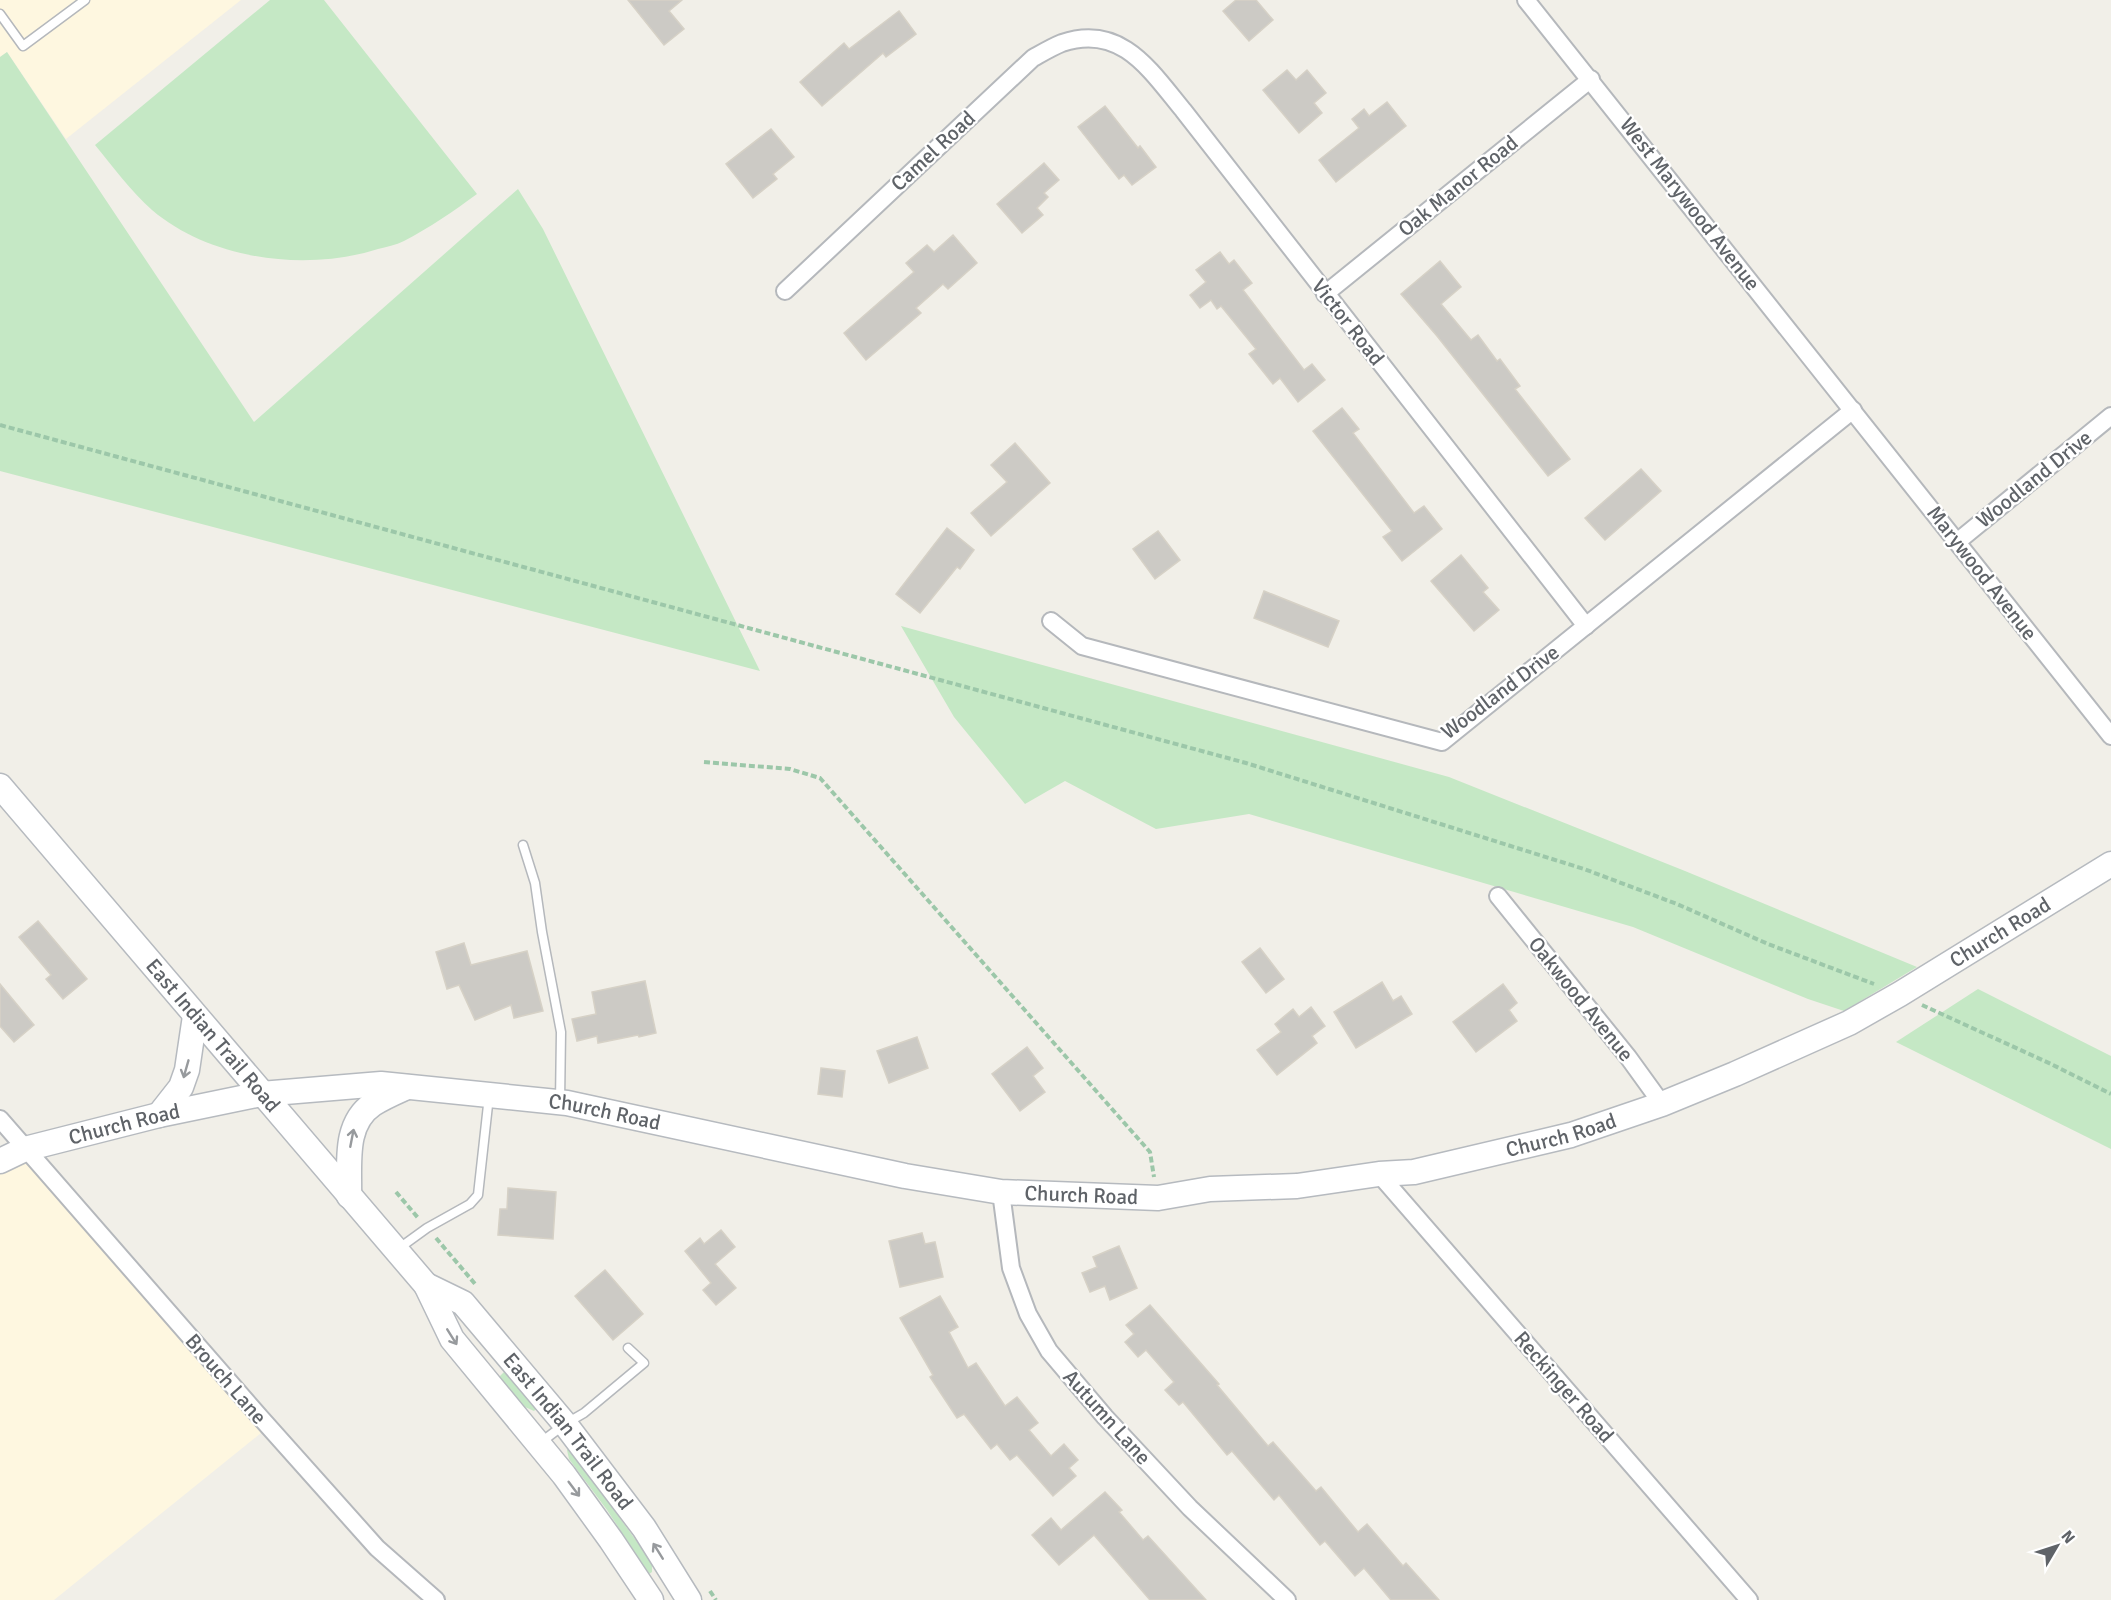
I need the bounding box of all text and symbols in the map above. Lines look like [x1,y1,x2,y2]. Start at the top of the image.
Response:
street label: Camel Road [885,105,981,197]
street label: West Marywood Avenue [1614,112,1766,296]
street label: Oak Manor Road [1393,130,1523,242]
street label: Victor Road [1306,273,1390,371]
street label: Woodland Drive [1971,425,2097,533]
street label: Marywood Avenue [1921,500,2043,646]
street label: Woodland Drive [1436,639,1564,745]
street label: Church Road [1945,891,2055,973]
street label: Oakwood Avenue [1523,931,1639,1067]
street label: East Indian Trail Road [140,953,286,1118]
one-way arrow [180,1059,191,1078]
street label: Church Road [547,1088,663,1136]
street label: Church Road [66,1098,182,1150]
street label: Church Road [1503,1107,1620,1163]
one-way arrow [347,1129,358,1148]
street label: Church Road [1024,1180,1139,1210]
street label: Reckinger Road [1509,1326,1619,1448]
street label: Brouch Lane [180,1328,272,1430]
one-way arrow [447,1328,459,1345]
street label: East Indian Trail Road [498,1347,639,1515]
street label: Autumn Lane [1057,1364,1157,1470]
one-way arrow [568,1481,581,1497]
north arrow [2027,1516,2087,1576]
text: N [2057,1527,2079,1548]
one-way arrow [652,1543,664,1560]

